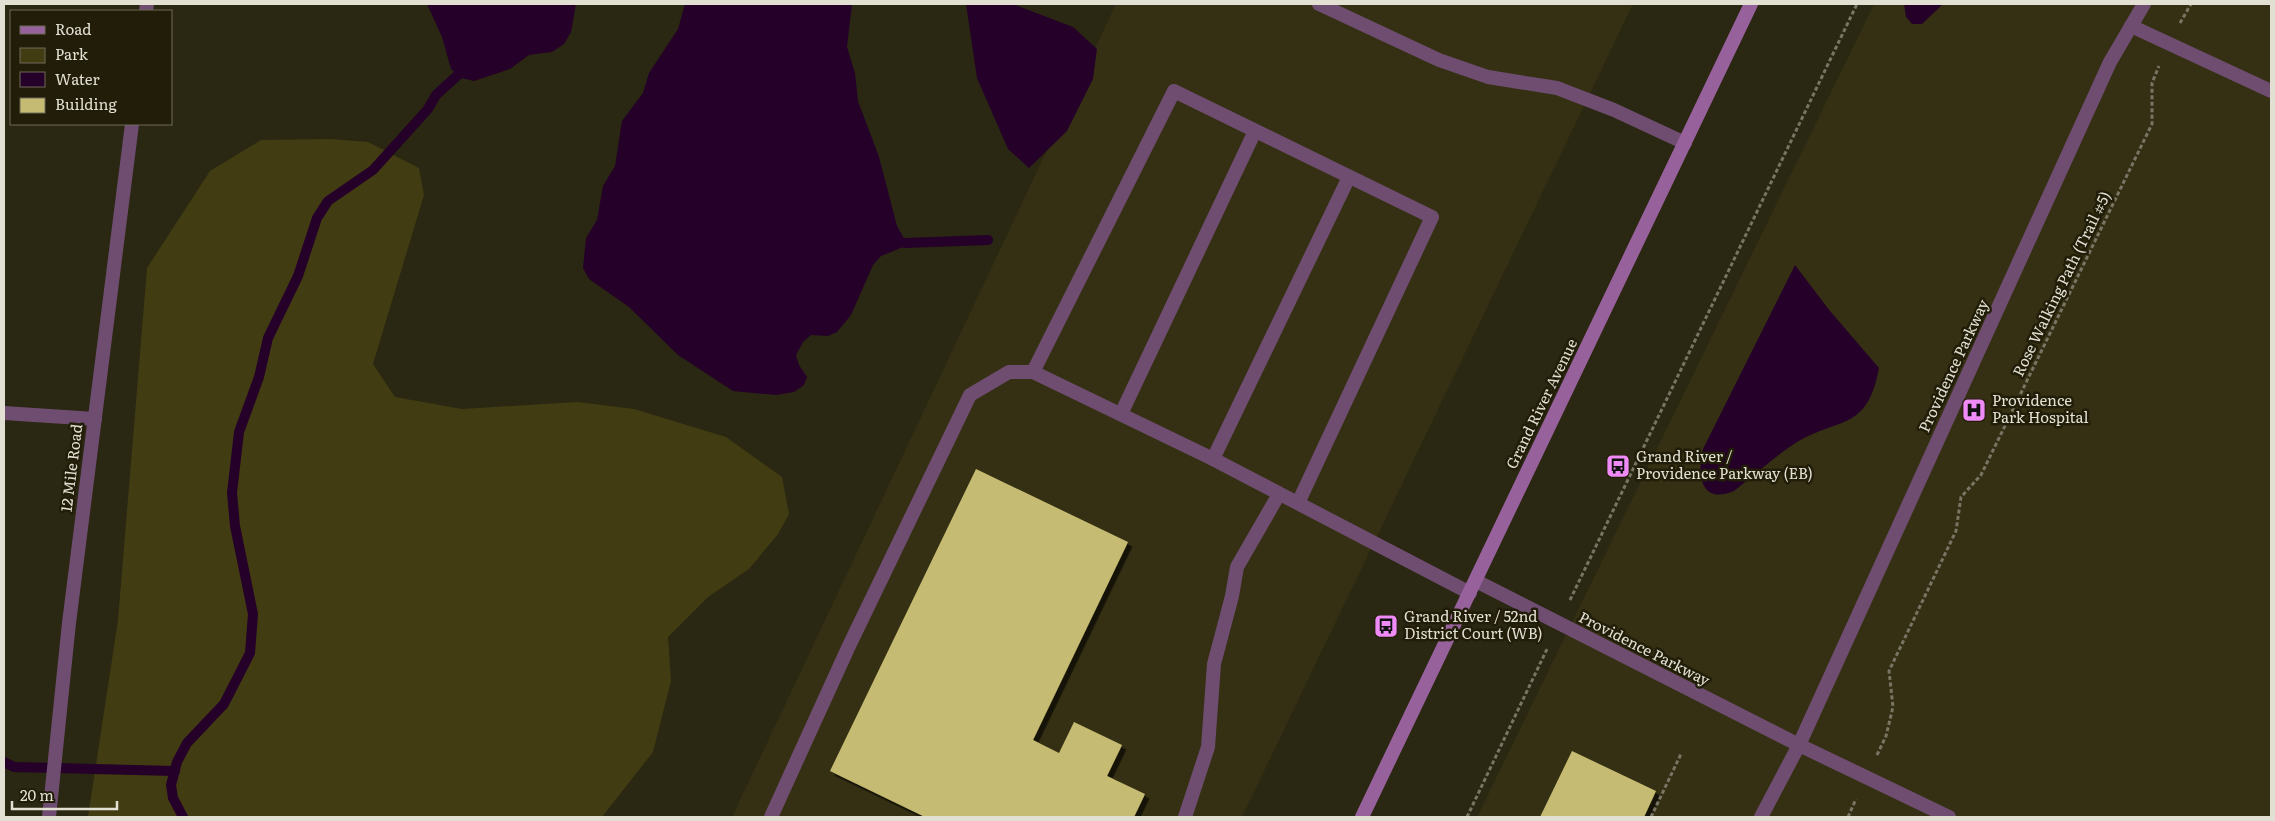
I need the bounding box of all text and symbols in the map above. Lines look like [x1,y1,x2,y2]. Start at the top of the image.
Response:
legend [10,10,172,125]
text: Road [55,17,91,40]
text: Park [55,42,89,65]
text: Water [55,67,100,90]
text: Building [55,92,117,115]
street label: Rose Walking Path (Trail #5) [2006,187,2116,380]
street label: Providence Parkway [1912,295,1994,436]
street label: Grand River Avenue [1499,334,1582,472]
place label: Providence Park Hospital [1992,388,2089,428]
hospital icon: Providence Park Hospital [1961,397,1987,423]
street label: 12 Mile Road [54,422,87,513]
place label: Grand River / Providence Parkway (EB) [1636,444,1813,484]
bus stop icon: Grand River / Providence Parkway (EB) [1605,453,1631,479]
place label: Grand River / 52nd District Court (WB) [1404,604,1543,644]
street label: Providence Parkway [1575,605,1715,691]
bus stop icon: Grand River / 52nd District Court (WB) [1373,613,1399,639]
scale bar [12,778,118,810]
text: 20 m [20,783,54,806]

